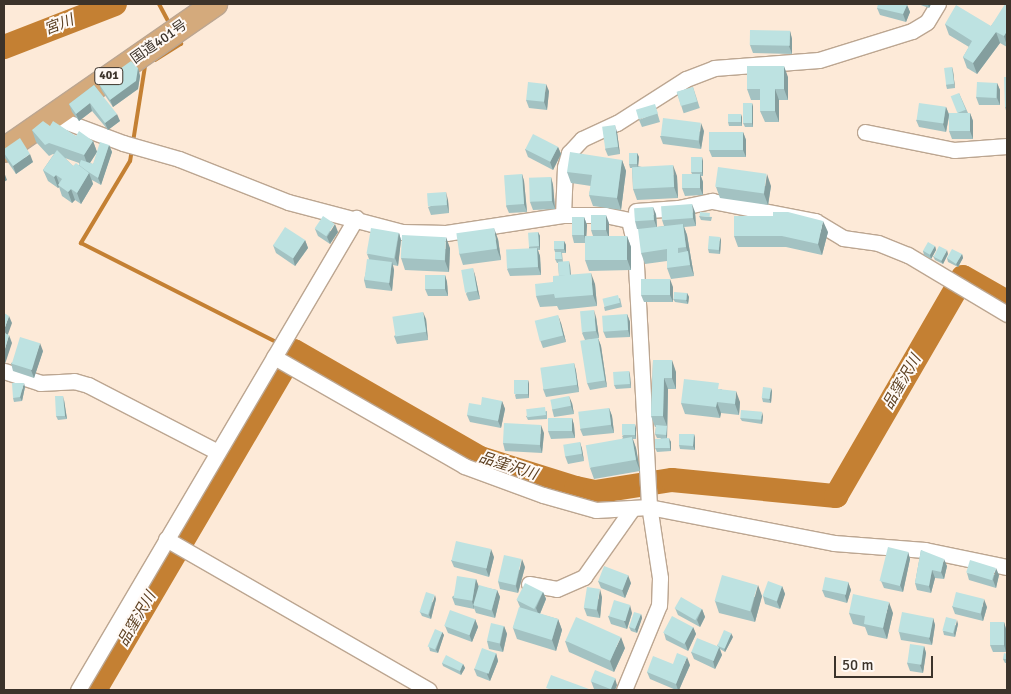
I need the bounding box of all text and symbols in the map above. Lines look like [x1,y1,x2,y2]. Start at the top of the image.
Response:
water label: 宮川 [42,11,76,39]
street label: 国道401号 [128,17,190,67]
road number: 401 [94,66,124,85]
water label: 品窪沢川 [879,352,925,412]
water label: 品窪沢川 [477,448,539,484]
water label: 品窪沢川 [114,589,160,649]
scale bar [836,646,935,678]
text: 50 m [842,656,873,674]

